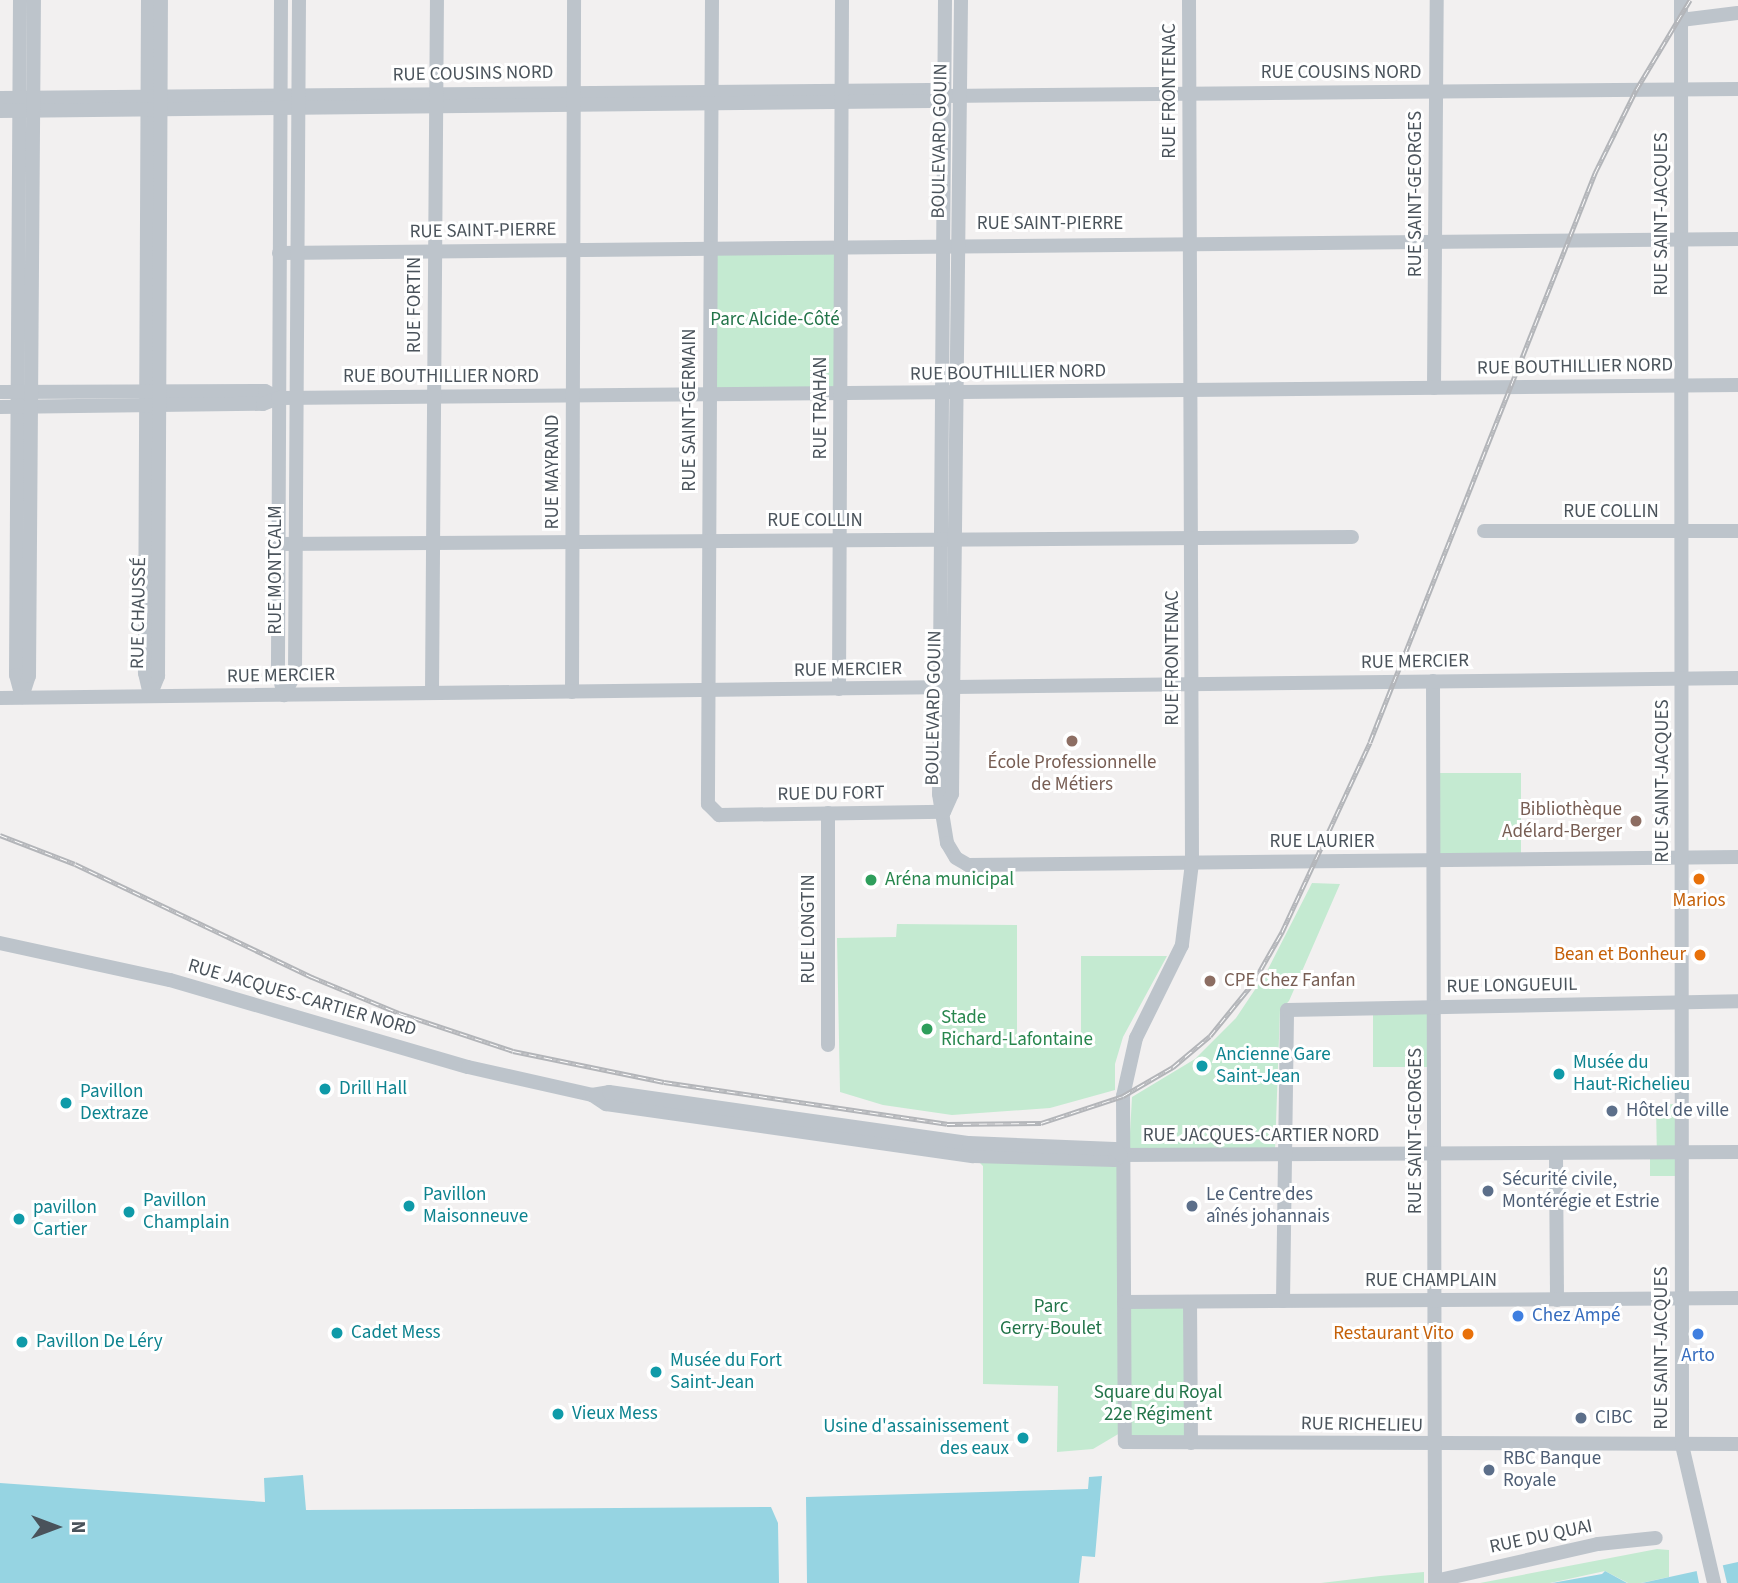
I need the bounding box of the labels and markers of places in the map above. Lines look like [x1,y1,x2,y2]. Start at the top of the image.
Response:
marker: École Professionnelle de Métiers [1064,733,1080,749]
place label: École Professionnelle de Métiers [988,752,1156,796]
place label: Bibliothèque Adélard-Berger [1502,799,1622,843]
marker: Bibliothèque Adélard-Berger [1628,813,1644,829]
place label: Aréna municipal [885,869,1014,891]
marker: Marios [1691,871,1707,887]
marker: Aréna municipal [863,872,879,888]
place label: Marios [1673,890,1725,912]
place label: Bean et Bonheur [1554,944,1686,966]
marker: Bean et Bonheur [1692,947,1708,963]
place label: CPE Chez Fanfan [1224,970,1356,992]
marker: CPE Chez Fanfan [1202,973,1218,989]
place label: Stade Richard-Lafontaine [941,1007,1093,1051]
marker: Stade Richard-Lafontaine [919,1021,935,1037]
place label: Ancienne Gare Saint-Jean [1216,1044,1331,1088]
place label: Musée du Haut-Richelieu [1573,1052,1690,1096]
marker: Ancienne Gare Saint-Jean [1194,1058,1210,1074]
marker: Musée du Haut-Richelieu [1551,1066,1567,1082]
place label: Drill Hall [339,1078,407,1100]
place label: Pavillon Dextraze [80,1081,148,1125]
marker: Drill Hall [317,1081,333,1097]
marker: Pavillon Dextraze [58,1095,74,1111]
place label: Hôtel de ville [1626,1100,1729,1122]
marker: Hôtel de ville [1604,1103,1620,1119]
place label: Sécurité civile, Montérégie et Estrie [1502,1169,1659,1213]
marker: Sécurité civile, Montérégie et Estrie [1480,1183,1496,1199]
place label: Pavillon Maisonneuve [423,1184,528,1228]
place label: Le Centre des aînés johannais [1206,1184,1330,1228]
place label: Pavillon Champlain [143,1190,230,1234]
place label: pavillon Cartier [33,1197,97,1241]
marker: Pavillon Maisonneuve [401,1198,417,1214]
marker: Le Centre des aînés johannais [1184,1198,1200,1214]
marker: Pavillon Champlain [121,1204,137,1220]
marker: pavillon Cartier [11,1211,27,1227]
place label: Chez Ampé [1532,1305,1621,1327]
marker: Chez Ampé [1510,1308,1526,1324]
place label: Cadet Mess [351,1322,441,1344]
place label: Restaurant Vito [1333,1323,1454,1345]
marker: Cadet Mess [329,1325,345,1341]
marker: Restaurant Vito [1460,1326,1476,1342]
marker: Arto [1690,1326,1706,1342]
place label: Pavillon De Léry [36,1331,163,1353]
marker: Pavillon De Léry [14,1334,30,1350]
place label: Arto [1681,1345,1715,1367]
place label: Musée du Fort Saint-Jean [670,1350,782,1394]
marker: Musée du Fort Saint-Jean [648,1364,664,1380]
place label: Vieux Mess [572,1403,658,1425]
marker: Vieux Mess [550,1406,566,1422]
place label: CIBC [1595,1407,1633,1429]
marker: CIBC [1573,1410,1589,1426]
place label: Usine d'assainissement des eaux [823,1416,1009,1460]
marker: Usine d'assainissement des eaux [1015,1430,1031,1446]
place label: RBC Banque Royale [1503,1448,1601,1492]
marker: RBC Banque Royale [1481,1462,1497,1478]

